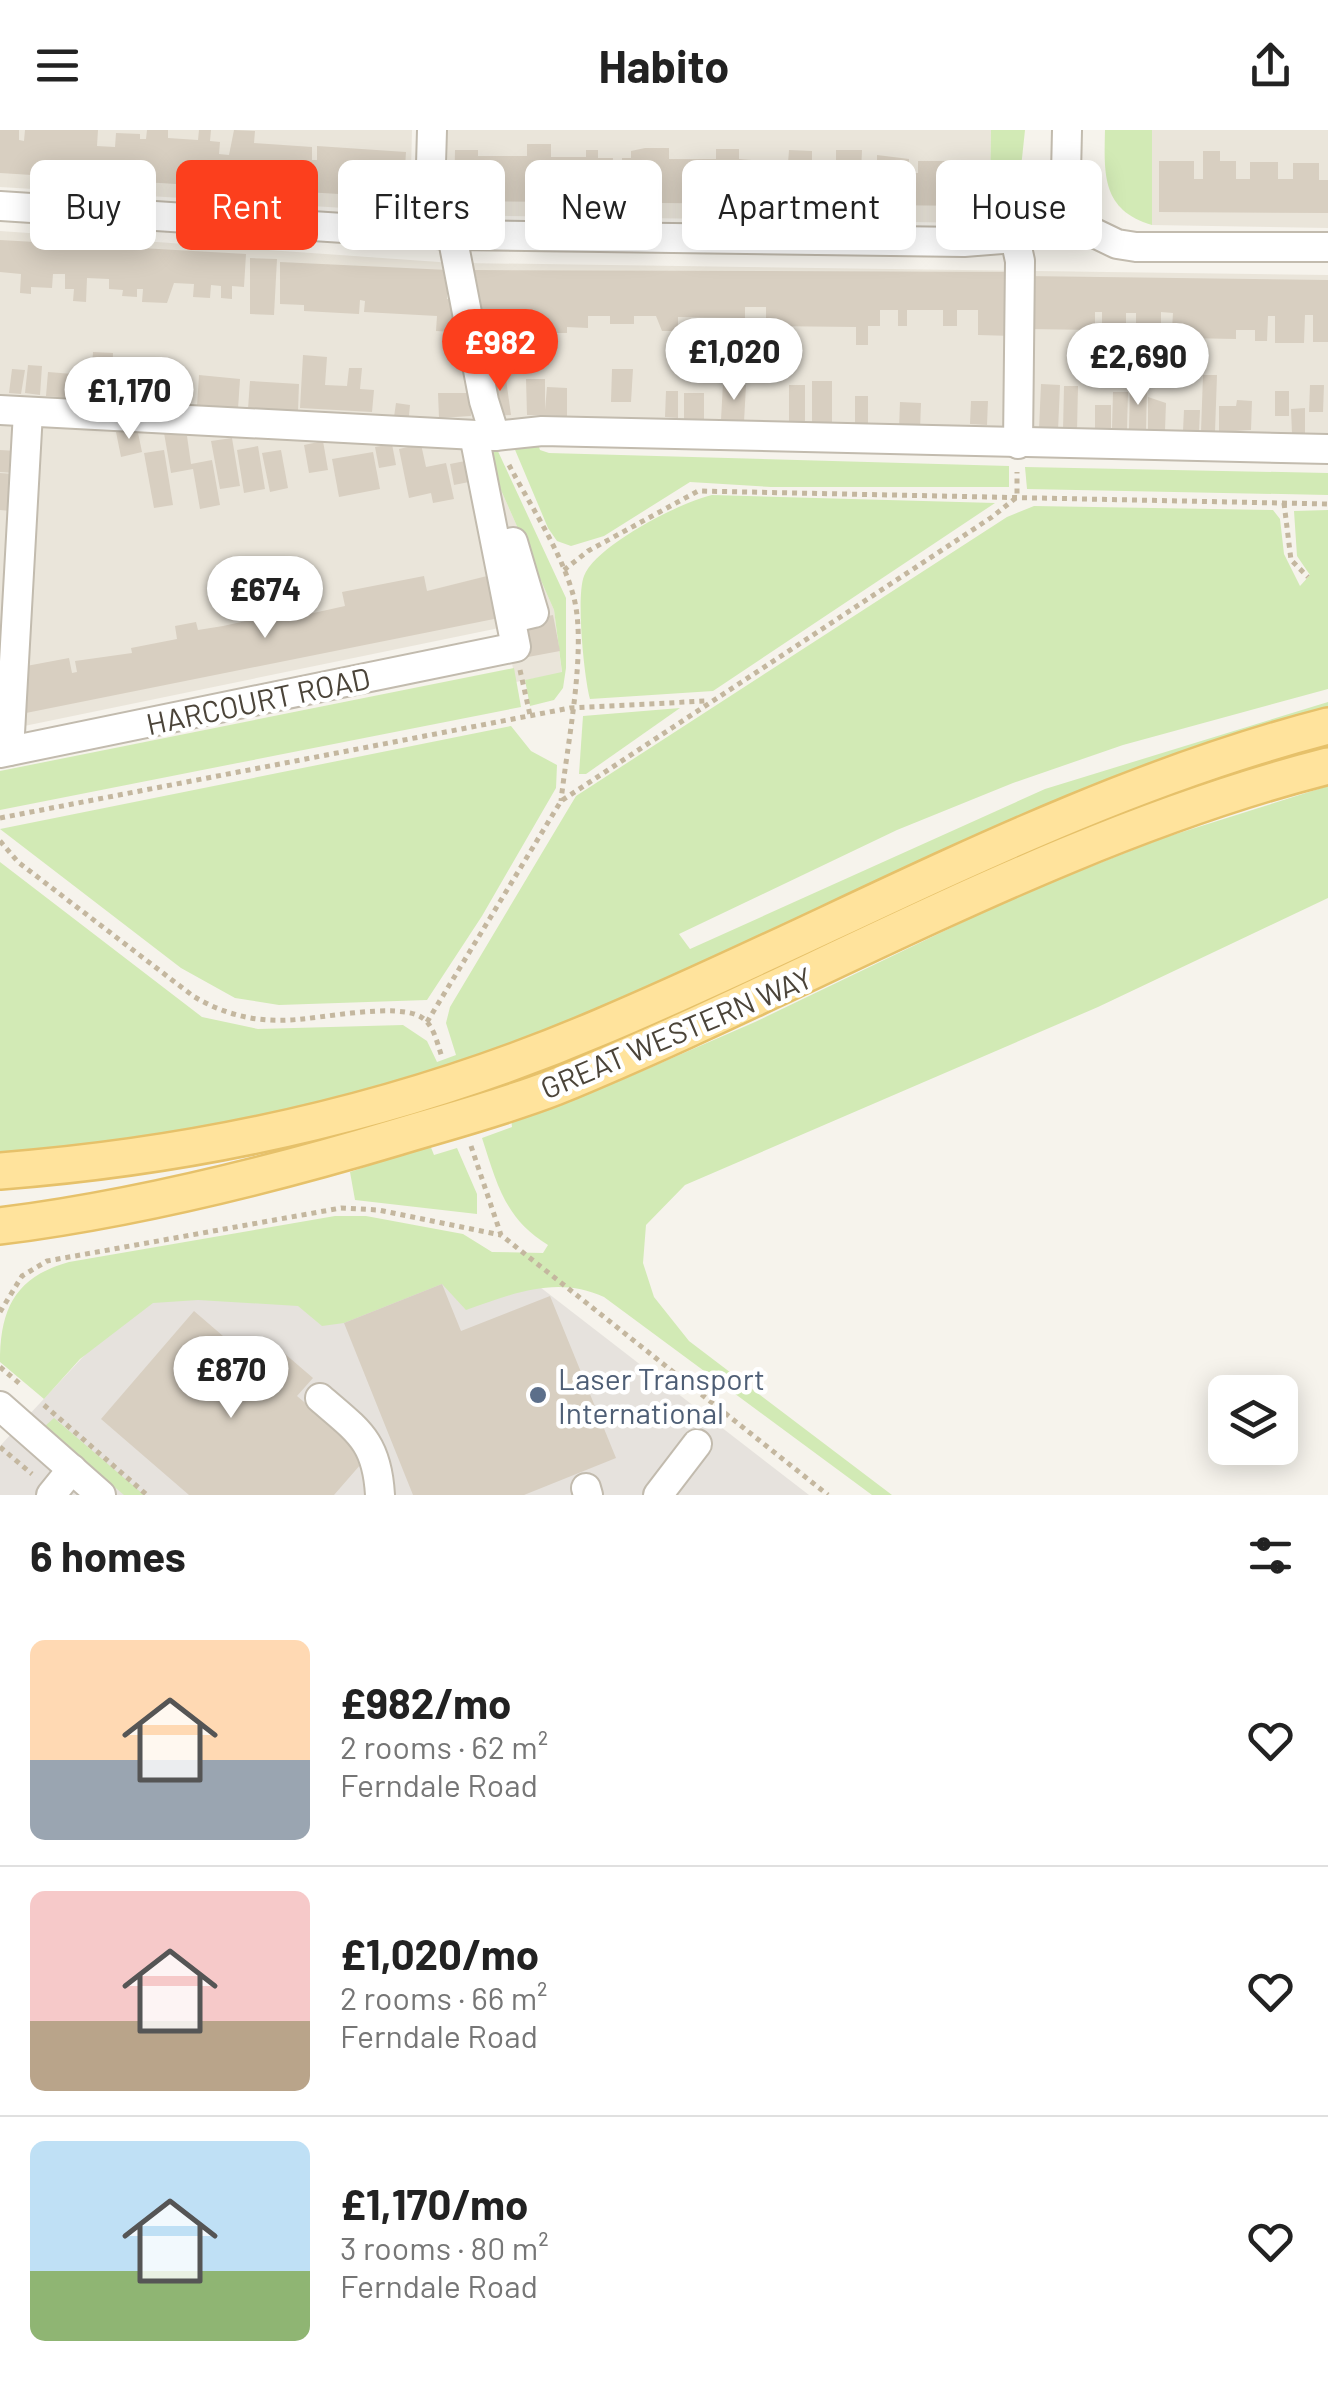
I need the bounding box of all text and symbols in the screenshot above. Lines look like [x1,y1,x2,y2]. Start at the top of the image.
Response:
icon: menu [30,38,85,93]
text: Habito [599,38,729,92]
icon: share [1243,38,1298,93]
chip: Buy [30,160,156,250]
chip: Rent [176,160,318,250]
chip: Filters [338,160,505,250]
chip: New [525,160,662,250]
chip: Apartment [682,160,916,250]
chip: House [936,160,1102,250]
pin: £982 [441,309,559,394]
pin: £1,020 [653,318,815,403]
text: £982 [464,322,536,360]
pin: £2,690 [1057,323,1219,408]
text: £1,020 [688,331,781,369]
text: £2,690 [1089,336,1187,374]
pin: £1,170 [48,357,210,442]
text: £1,170 [87,370,171,408]
pin: £674 [206,556,324,641]
text: £674 [229,569,301,607]
street label: HARCOURT ROAD [143,659,373,741]
street label: GREAT WESTERN WAY [535,958,817,1106]
pin: £870 [172,1336,290,1421]
text: £870 [195,1349,267,1387]
place label: Laser Transport International [558,1360,765,1430]
map controls [1208,1375,1298,1465]
button: layers [1208,1375,1298,1465]
marker: Laser Transport International [527,1384,549,1406]
icon: filters [1243,1528,1298,1583]
text: 6 homes [30,1530,186,1580]
text: £982/mo [340,1677,511,1727]
icon: home [110,1680,230,1800]
icon: heart [1243,1713,1298,1768]
text: 2 rooms · 62 m² [340,1727,548,1765]
text: Ferndale Road [340,1765,538,1803]
text: £1,020/mo [340,1928,539,1978]
icon: home [110,1931,230,2051]
icon: heart [1243,1964,1298,2019]
text: 2 rooms · 66 m² [340,1978,548,2016]
text: Ferndale Road [340,2016,538,2054]
text: £1,170/mo [340,2178,528,2228]
icon: home [110,2181,230,2301]
icon: heart [1243,2214,1298,2269]
text: 3 rooms · 80 m² [340,2228,549,2266]
text: Ferndale Road [340,2266,538,2304]

